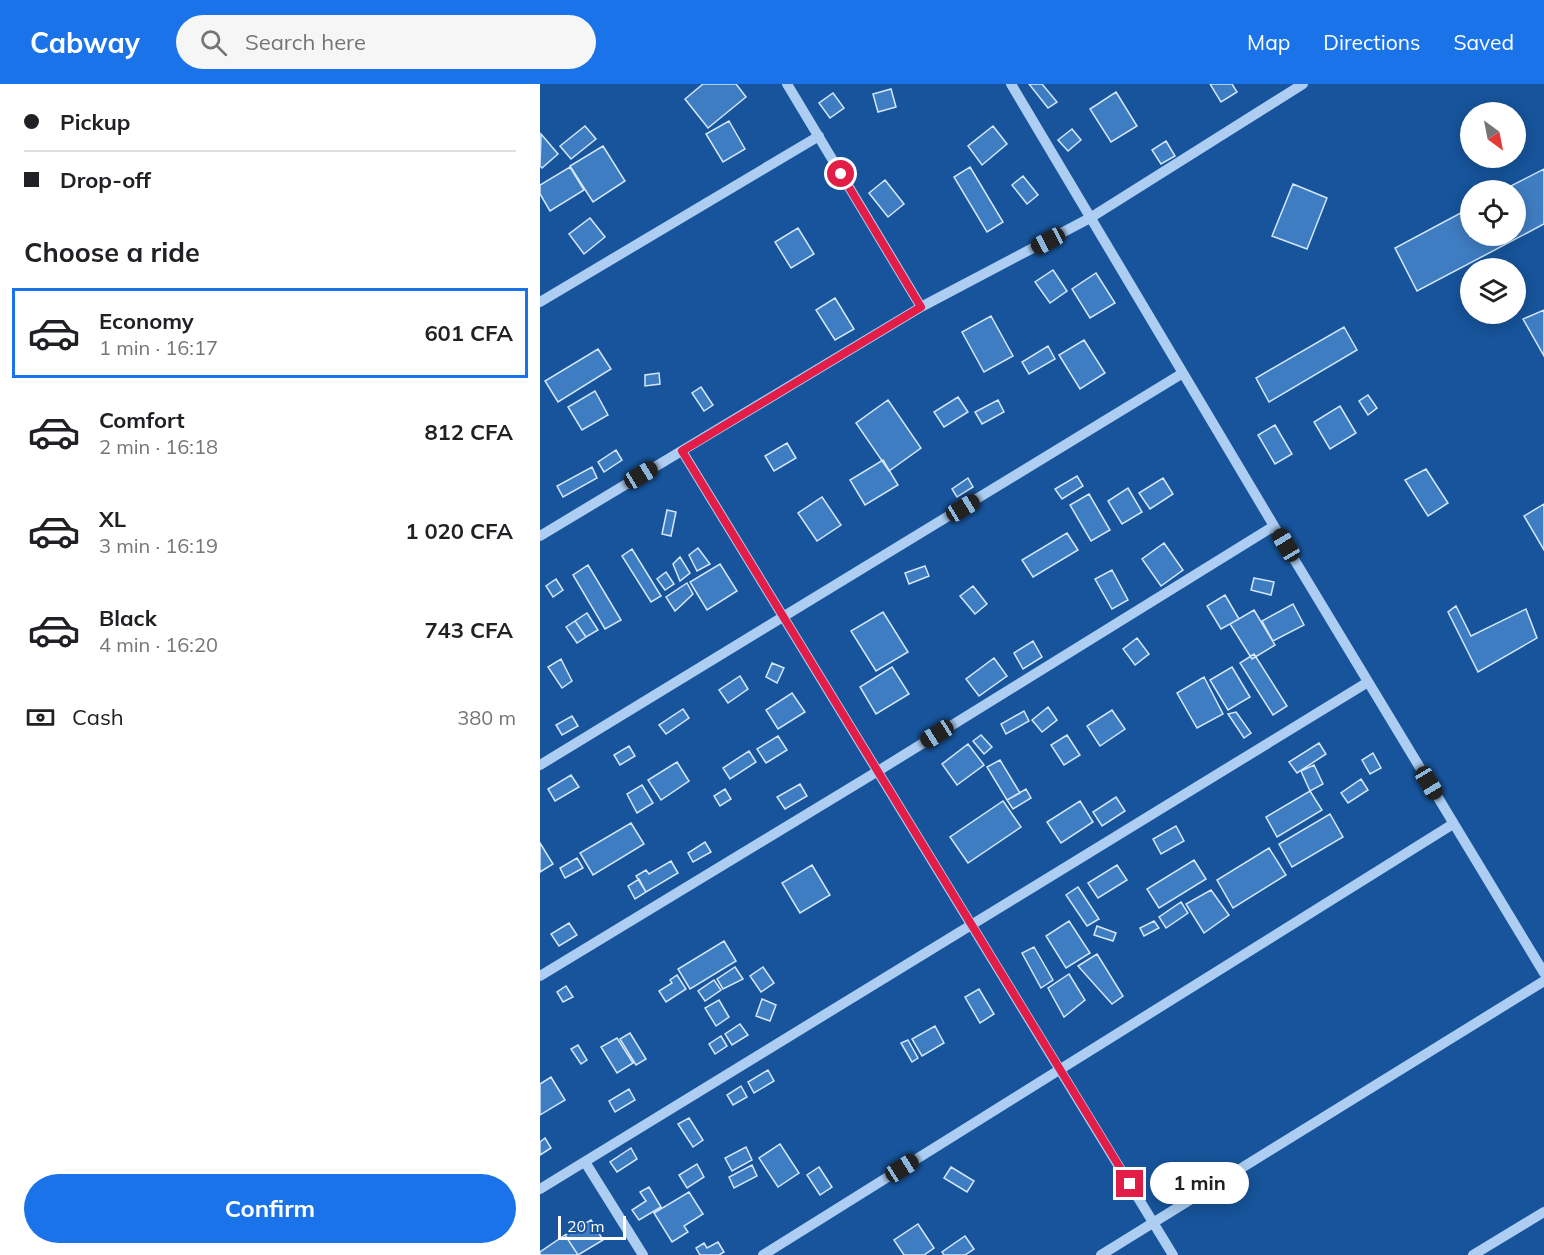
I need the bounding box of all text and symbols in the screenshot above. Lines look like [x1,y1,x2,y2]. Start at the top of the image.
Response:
search box [176,15,596,69]
text: Cabway [30,25,140,60]
icon: search [197,26,230,59]
text: Search here [245,28,366,56]
text: Map [1247,29,1290,55]
text: Directions [1323,29,1420,55]
text: Saved [1453,29,1514,55]
north arrow [1460,102,1526,168]
map controls [1460,102,1526,324]
text: Pickup [60,108,130,136]
route start [827,160,854,187]
text: Drop-off [60,166,151,194]
button: locate [1460,180,1526,246]
car [1028,225,1068,257]
text: Choose a ride [24,235,200,269]
button: layers [1460,258,1526,324]
icon: car [27,306,81,360]
text: Economy [99,307,194,335]
text: 601 CFA [424,319,513,347]
text: 1 min · 16:17 [99,335,218,360]
icon: car [27,405,81,459]
text: Comfort [99,406,185,434]
text: 812 CFA [424,418,513,446]
text: 2 min · 16:18 [99,434,218,459]
car [621,458,661,492]
car [943,491,983,525]
icon: car [27,504,81,558]
text: XL [99,505,126,533]
text: 1 020 CFA [405,517,513,545]
car [1269,525,1303,565]
text: 3 min · 16:19 [99,533,218,558]
icon: car [27,603,81,657]
text: Black [99,604,157,632]
text: 743 CFA [424,616,513,644]
text: 4 min · 16:20 [99,632,218,657]
icon: cash [24,701,57,734]
text: Cash [72,703,124,731]
text: 380 m [457,705,516,730]
car [917,717,957,751]
car [1412,763,1446,803]
car [882,1151,922,1185]
callout: 1 min [1151,1163,1250,1205]
route end [1116,1170,1143,1197]
text: 1 min [1173,1170,1226,1195]
button: Confirm [24,1174,516,1243]
scale bar [558,1213,626,1240]
text: 20 m [567,1216,604,1236]

